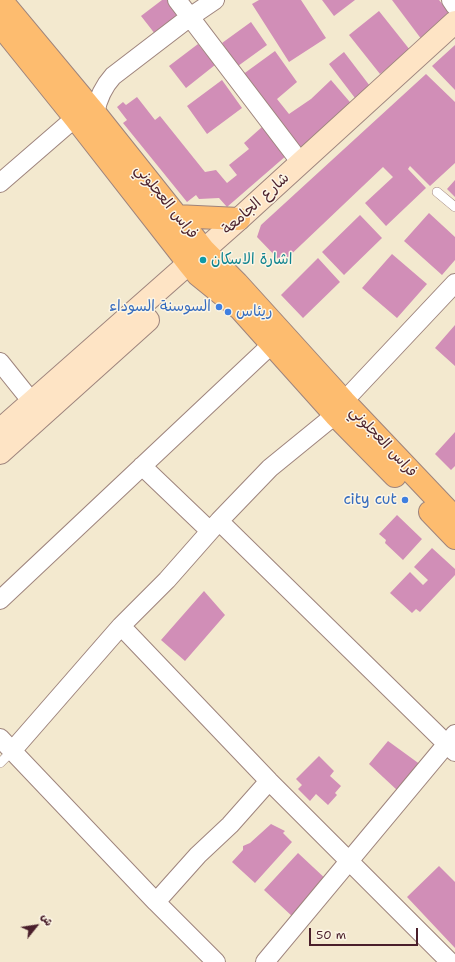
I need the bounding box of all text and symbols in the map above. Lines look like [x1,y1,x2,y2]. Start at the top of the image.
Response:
street label: فراس العجلوني [131,161,201,243]
street label: شارع الجامعة [219,169,293,239]
place label: اشارة الاسكان [211,251,292,269]
marker: اشارة الاسكان [198,255,208,265]
place label: السوسنة السوداء [109,298,211,316]
marker: السوسنة السوداء [214,302,224,312]
place label: ريئاس [236,303,273,321]
marker: ريئاس [223,307,233,317]
street label: فراس العجلوني [346,403,420,481]
place label: city cut [343,491,397,509]
marker: city cut [400,495,410,505]
north arrow [16,906,56,946]
text: ش [37,911,56,929]
scale bar [311,920,420,946]
text: 50 m [316,927,346,943]

